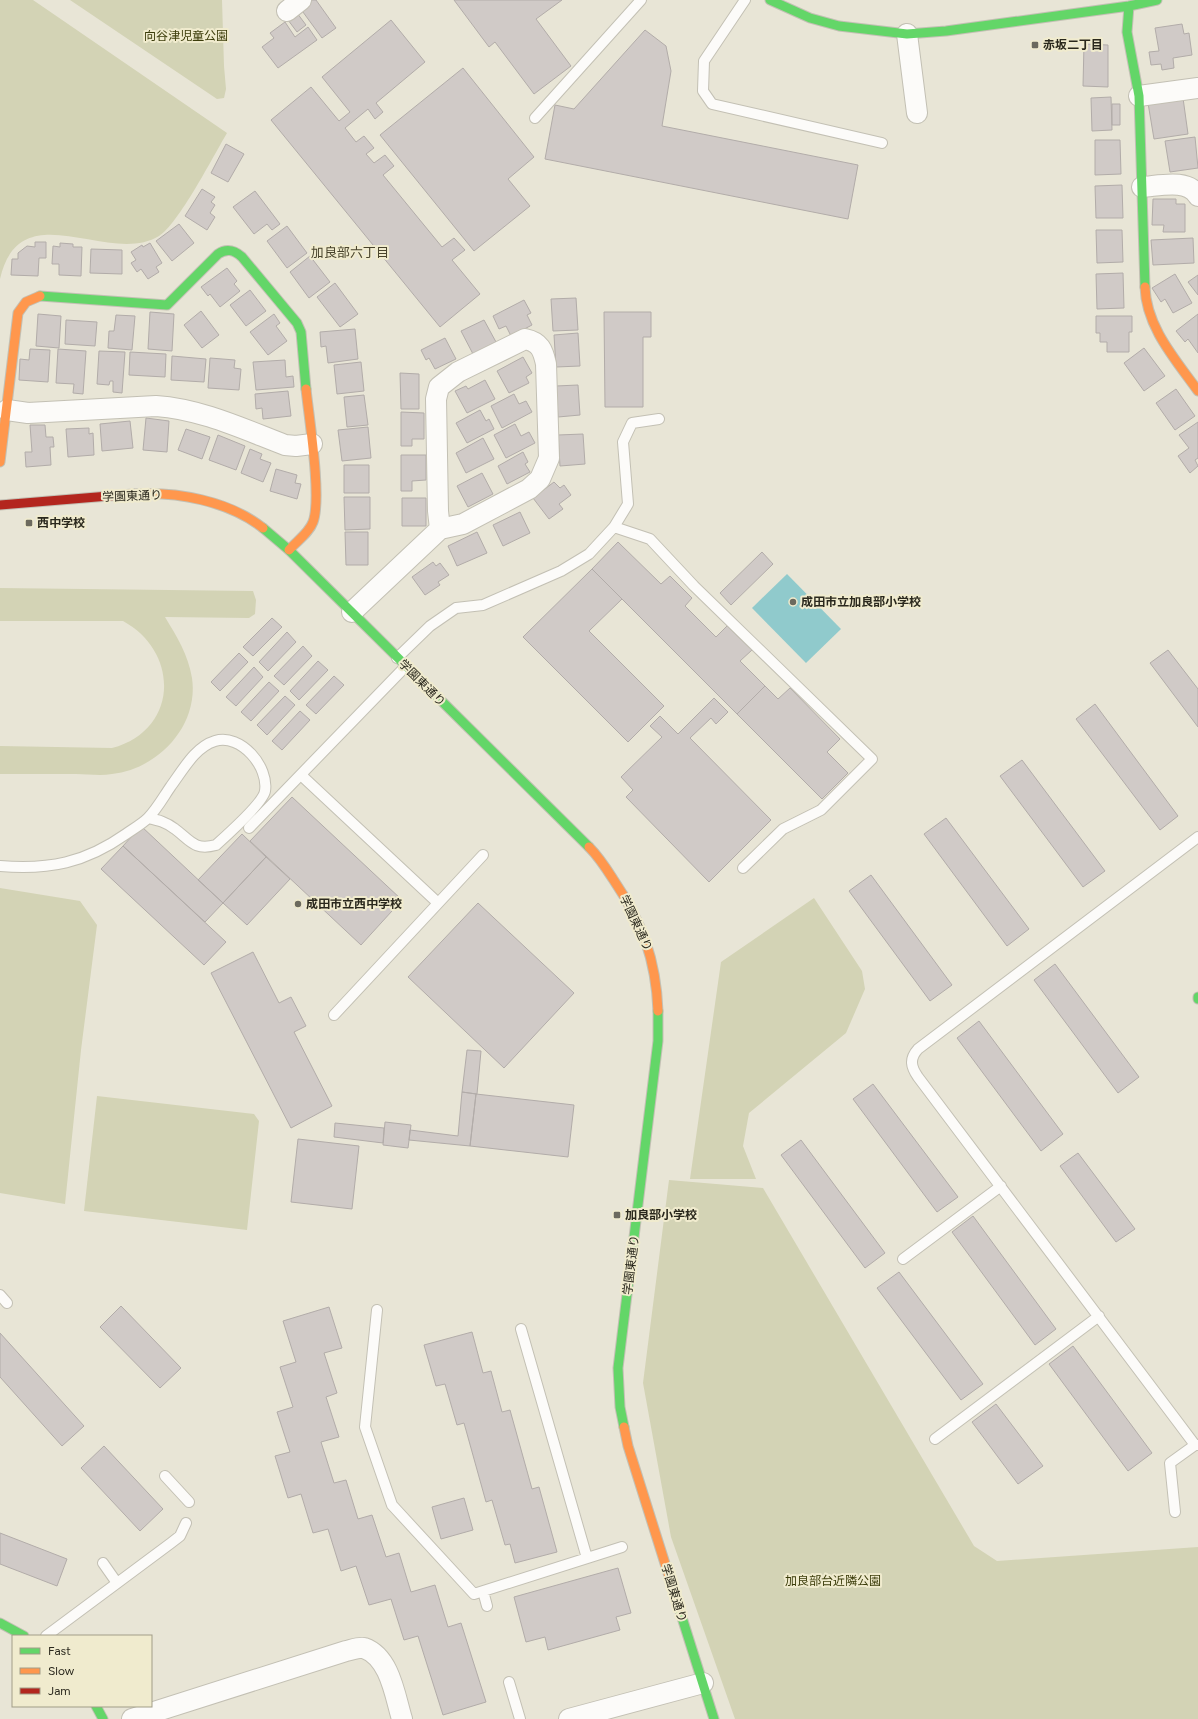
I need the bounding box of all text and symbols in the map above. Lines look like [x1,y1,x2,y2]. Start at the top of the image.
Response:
park label: 向谷津児童公園 [144,29,228,43]
place label: 赤坂二丁目 [1043,38,1103,52]
marker: 赤坂二丁目 [1030,40,1040,50]
district label: 加良部六丁目 [311,245,389,260]
street label: 学園東通り [102,488,162,504]
place label: 西中学校 [37,516,85,530]
marker: 西中学校 [24,518,34,528]
place label: 成田市立加良部小学校 [801,595,921,609]
marker: 成田市立加良部小学校 [788,597,798,607]
street label: 学園東通り [396,657,448,709]
street label: 学園東通り [617,893,655,953]
place label: 成田市立西中学校 [306,897,402,911]
marker: 成田市立西中学校 [293,899,303,909]
place label: 加良部小学校 [625,1208,697,1222]
marker: 加良部小学校 [612,1210,622,1220]
street label: 学園東通り [620,1234,642,1296]
street label: 学園東通り [659,1562,689,1624]
park label: 加良部台近隣公園 [785,1574,881,1588]
legend [12,1635,152,1707]
text: Fast [48,1644,71,1658]
text: Slow [48,1664,75,1678]
text: Jam [48,1684,71,1698]

